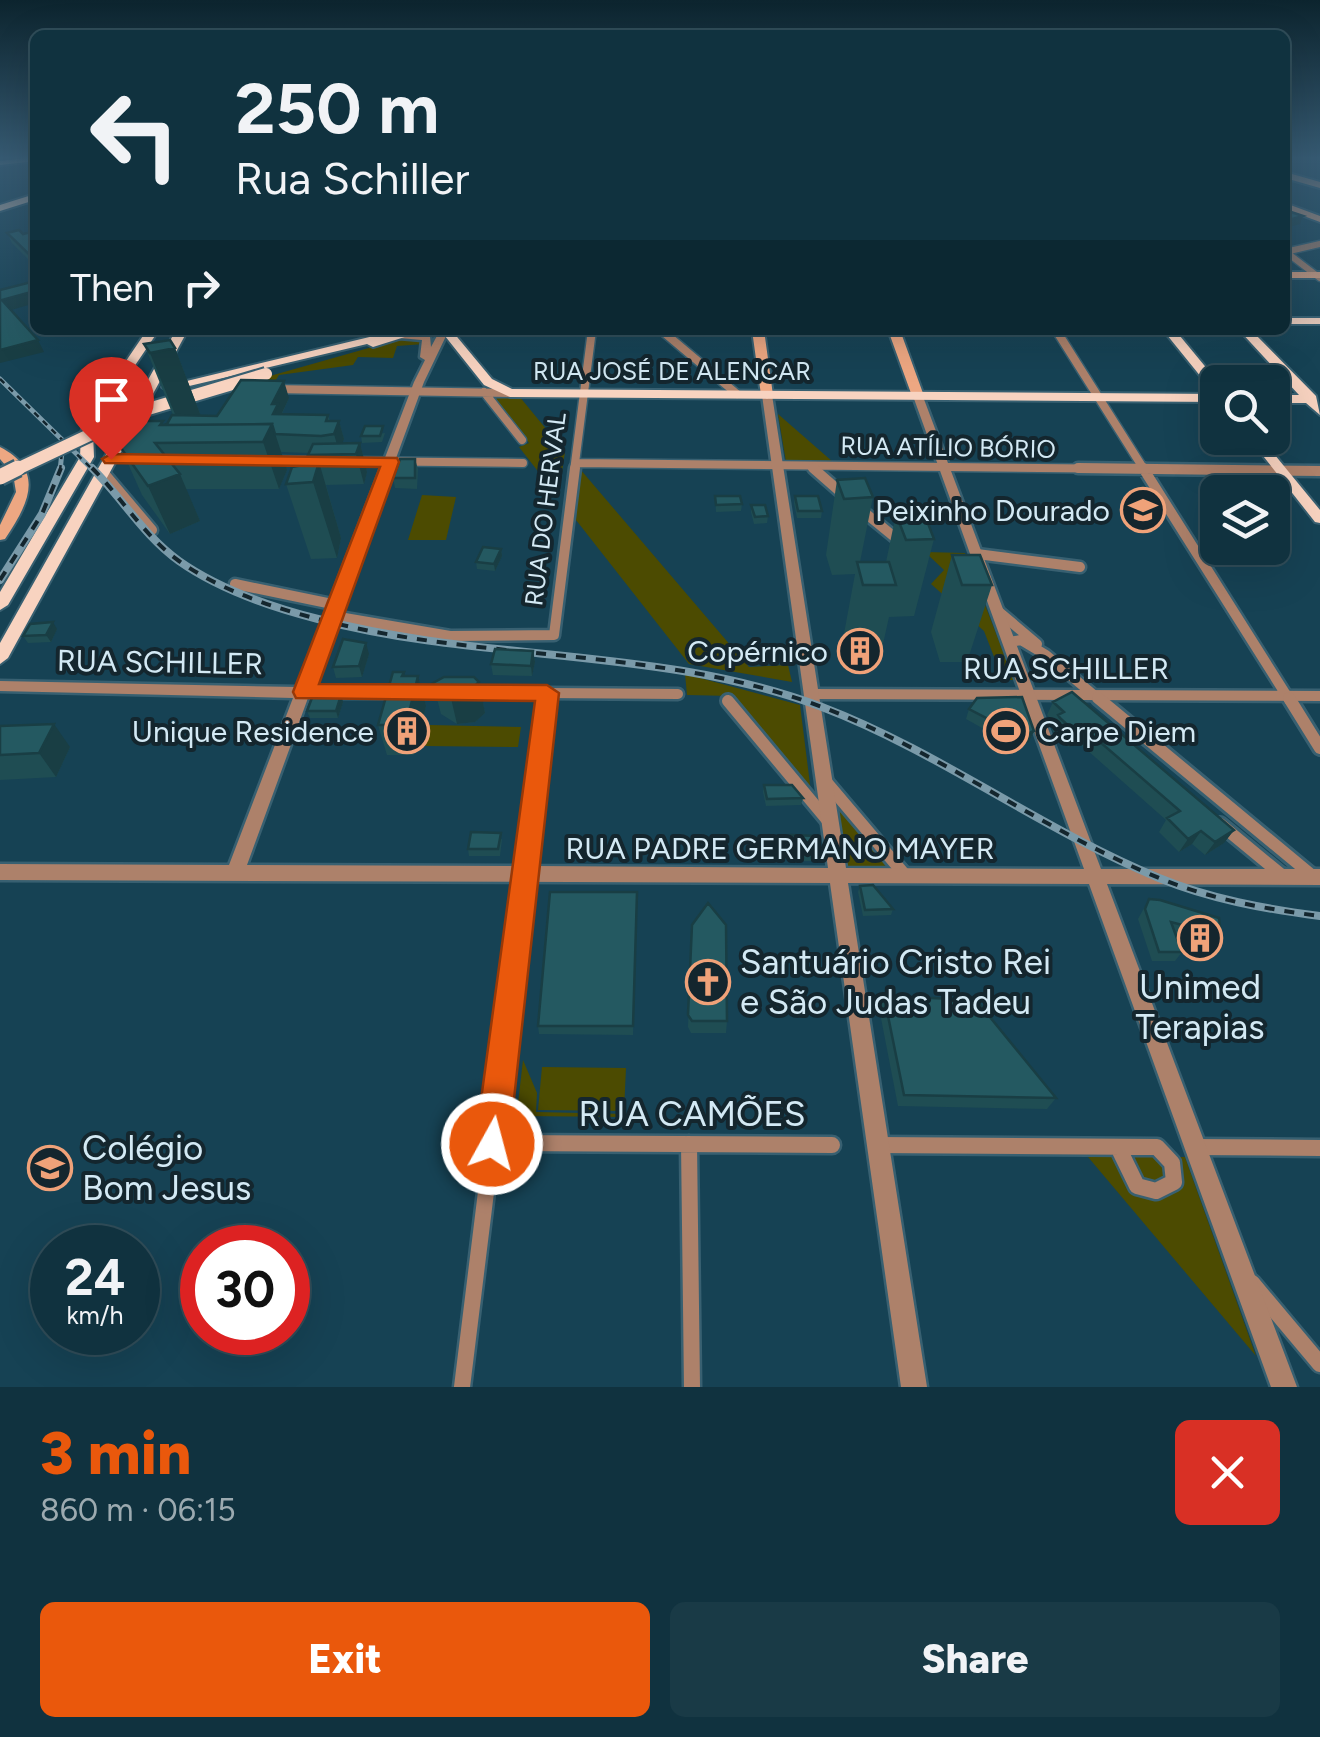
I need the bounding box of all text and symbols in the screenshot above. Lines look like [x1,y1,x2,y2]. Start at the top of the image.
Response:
text: 250 m [235,66,439,151]
icon: left [70,70,200,200]
text: Rua Schiller [235,151,469,205]
icon: right [174,260,229,315]
text: Then [70,265,154,311]
street label: RUA JOSÉ DE ALENCAR [533,356,811,386]
pin [69,357,154,460]
map controls [1200,365,1290,565]
button: search [1200,365,1290,455]
icon: arrive [84,372,139,427]
street label: RUA DO HERVAL [518,411,572,607]
street label: RUA ATÍLIO BÓRIO [840,430,1056,464]
button: layers [1200,475,1290,565]
school or university icon: Peixinho Dourado [1120,487,1166,533]
place label: Peixinho Dourado [875,492,1110,529]
building icon: Copérnico [837,628,883,674]
place label: Copérnico [687,633,828,670]
street label: RUA SCHILLER [57,642,263,682]
street label: RUA SCHILLER [963,650,1169,687]
building icon: Unique Residence [384,708,430,754]
sports icon: Carpe Diem [983,708,1029,754]
place label: Unique Residence [132,713,374,750]
place label: Carpe Diem [1038,713,1196,750]
street label: RUA PADRE GERMANO MAYER [566,830,994,867]
building icon: Unimed Terapias [1177,915,1223,961]
place label: Santuário Cristo Rei e São Judas Tadeu [740,941,1051,1023]
church icon: Santuário Cristo Rei e São Judas Tadeu [685,959,731,1005]
place label: Unimed Terapias [1136,966,1264,1048]
position arrow [440,1092,544,1196]
street label: RUA CAMÕES [579,1093,805,1135]
place label: Colégio Bom Jesus [82,1127,251,1209]
school or university icon: Colégio Bom Jesus [27,1145,73,1191]
speed limit sign: 30 [180,1225,310,1355]
text: 24 [65,1247,125,1308]
text: km/h [66,1300,124,1330]
text: 3 min [40,1417,192,1489]
button: close [1175,1420,1280,1525]
text: 860 m · 06:15 [40,1491,236,1529]
button: Exit [40,1602,650,1717]
button: Share [670,1602,1280,1717]

